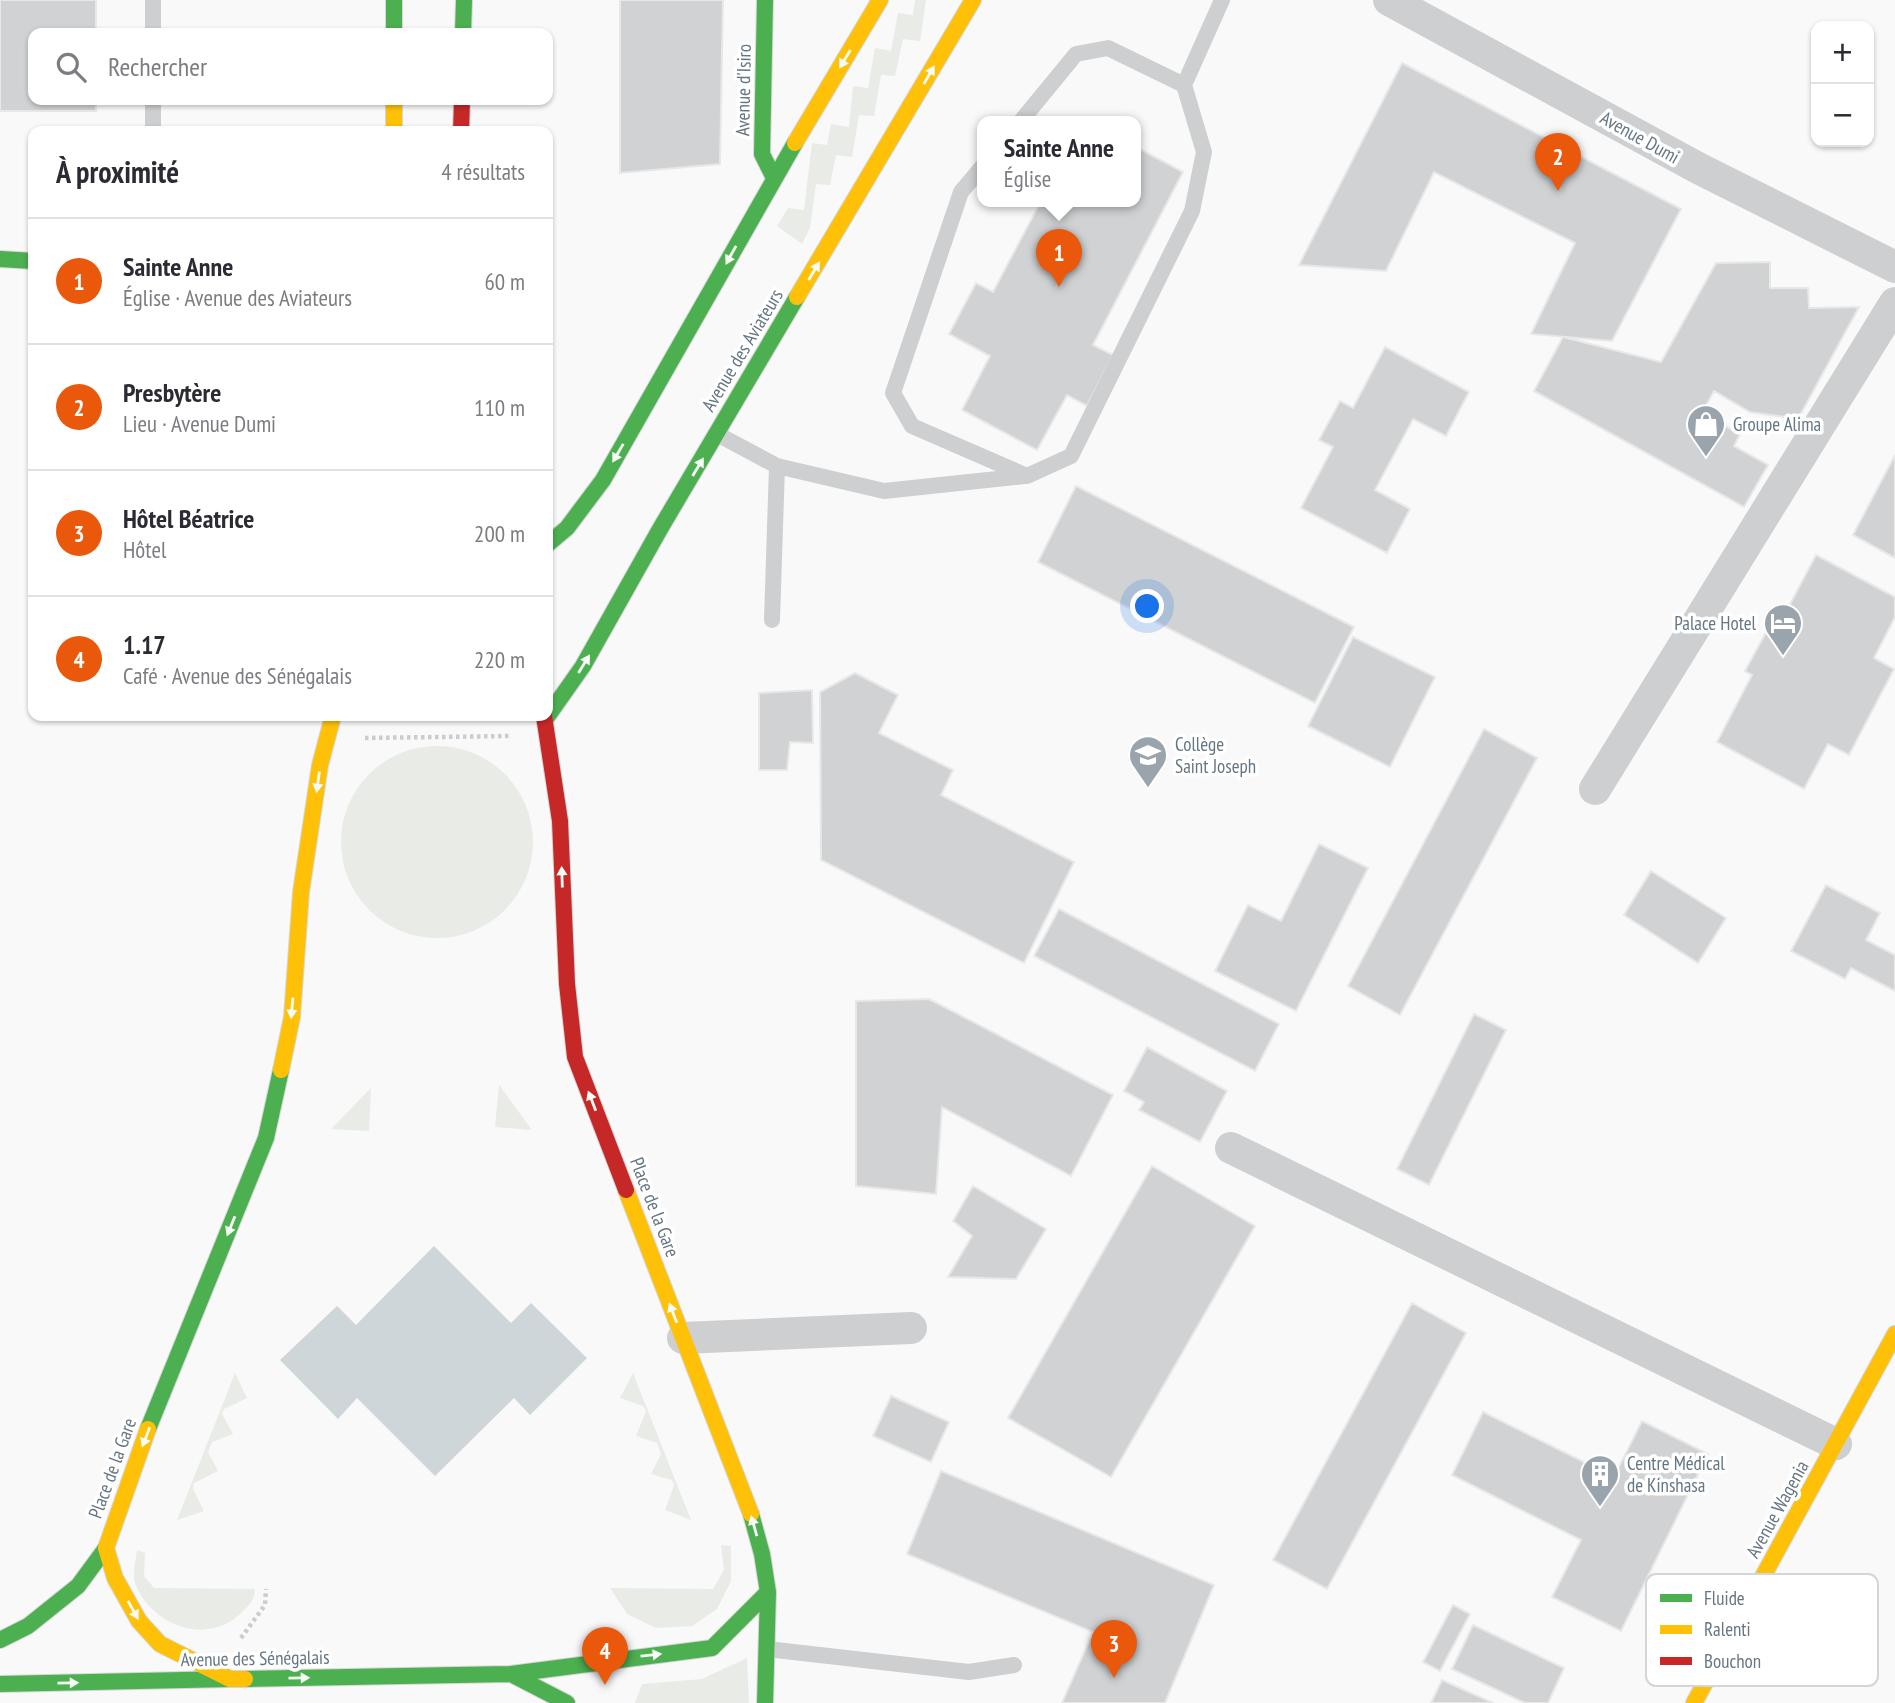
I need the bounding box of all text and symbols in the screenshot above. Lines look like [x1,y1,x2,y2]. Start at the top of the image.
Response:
map controls [1811,21,1874,147]
button: + [1811,21,1874,84]
search box [28,28,553,105]
street label: Avenue d'Isiro [730,44,756,136]
icon: search [52,48,90,86]
one-way arrow [839,49,852,68]
text: Rechercher [108,50,207,83]
one-way arrow [923,66,935,85]
button: − [1811,84,1874,147]
street label: Avenue Dumi [1596,105,1684,169]
popup [977,116,1141,207]
text: Sainte Anne [1004,131,1114,164]
pin: 2 [1535,133,1581,191]
text: À proximité [56,152,179,191]
text: 4 résultats [441,157,525,186]
text: Église [1004,164,1051,193]
pin: 1 [1036,229,1082,287]
one-way arrow [725,246,737,265]
text: Sainte Anne [123,250,233,283]
one-way arrow [808,262,820,281]
text: 1 [74,267,85,296]
text: 60 m [484,267,525,296]
text: Église · Avenue des Aviateurs [123,283,352,312]
street label: Avenue des Aviateurs [696,285,788,415]
text: Presbytère [123,376,221,409]
text: 2 [74,393,85,422]
text: 110 m [474,393,525,422]
shop icon: Groupe Alima [1685,403,1727,458]
text: Lieu · Avenue Dumi [123,409,276,438]
place label: Groupe Alima [1733,412,1821,436]
one-way arrow [612,443,624,463]
one-way arrow [691,457,704,476]
text: Hôtel Béatrice [123,502,254,535]
text: 3 [74,519,85,548]
text: 200 m [474,519,525,548]
text: Hôtel [123,535,166,564]
your location [1130,589,1164,623]
hotel icon: Palace Hotel [1762,602,1804,657]
place label: Palace Hotel [1674,611,1757,635]
text: 1.17 [123,628,166,661]
text: 4 [74,645,85,674]
text: 220 m [474,645,525,674]
one-way arrow [577,654,590,674]
text: Café · Avenue des Sénégalais [123,661,352,690]
place label: Collège Saint Joseph [1175,732,1256,778]
school or university icon: Collège Saint Joseph [1127,734,1169,789]
one-way arrow [312,771,323,793]
one-way arrow [557,866,568,888]
one-way arrow [287,997,298,1019]
one-way arrow [586,1090,597,1111]
street label: Place de la Gare [625,1154,685,1260]
one-way arrow [225,1216,236,1237]
one-way arrow [668,1303,679,1324]
street label: Place de la Gare [83,1414,141,1521]
one-way arrow [140,1426,151,1447]
place label: Centre Médical de Kinshasa [1627,1451,1725,1497]
building icon: Centre Médical de Kinshasa [1579,1453,1621,1508]
street label: Avenue Wagenia [1740,1456,1814,1562]
one-way arrow [749,1515,759,1536]
legend [1646,1574,1878,1686]
text: Fluide [1704,1586,1745,1610]
one-way arrow [127,1600,139,1620]
text: Ralenti [1704,1617,1751,1641]
pin: 3 [1091,1620,1137,1678]
pin: 4 [582,1627,628,1685]
street label: Avenue des Sénégalais [180,1645,330,1671]
text: Bouchon [1704,1649,1761,1673]
one-way arrow [641,1650,663,1661]
one-way arrow [288,1673,310,1684]
one-way arrow [57,1677,79,1689]

